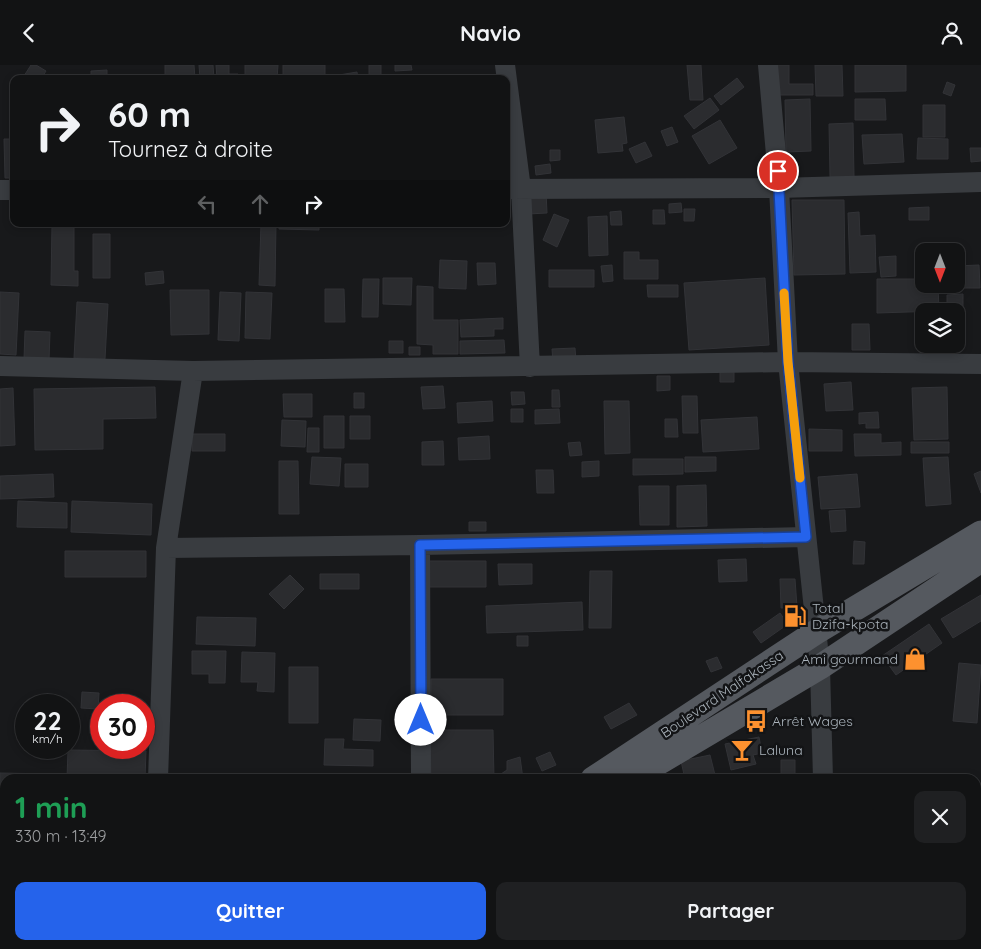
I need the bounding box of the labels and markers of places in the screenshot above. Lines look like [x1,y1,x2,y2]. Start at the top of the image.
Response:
pin [757,150,799,192]
place label: Total Dzifa-kpota [812,599,888,633]
fuel station icon: Total Dzifa-kpota [782,603,808,629]
shop icon: Ami gourmand [902,646,928,672]
place label: Ami gourmand [801,650,898,668]
bus stop icon: Arrêt Wages [743,708,769,734]
place label: Arrêt Wages [772,712,853,730]
bar icon: Laluna [729,737,755,763]
place label: Laluna [759,741,803,759]

